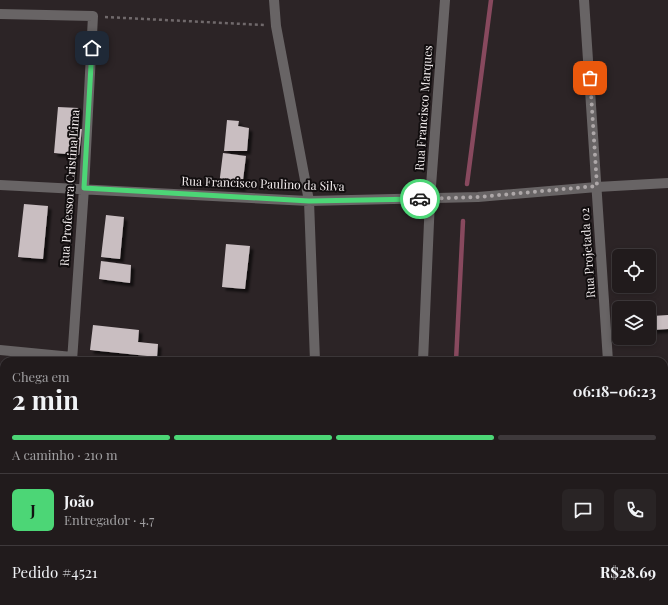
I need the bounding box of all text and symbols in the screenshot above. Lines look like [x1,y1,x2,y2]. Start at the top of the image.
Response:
pin [75,31,109,65]
icon: home [81,37,103,59]
street label: Rua Francisco Marques [411,45,435,171]
pin [573,61,607,95]
icon: bag [579,67,601,89]
street label: Rua Professora Cristina Lima [56,109,82,267]
street label: Rua Francisco Paulino da Silva [181,172,345,194]
courier [400,179,440,219]
icon: car [409,188,431,210]
street label: Rua Projetada 02 [576,207,598,299]
map controls [612,249,656,345]
button: locate [612,249,656,293]
button: layers [612,301,656,345]
text: Chega em [12,368,70,385]
text: 06:18–06:23 [573,381,656,401]
text: 2 min [12,382,79,417]
text: A caminho · 210 m [12,446,118,463]
button: chat [562,489,604,531]
button: phone [614,489,656,531]
text: João [64,491,94,511]
text: J [30,500,36,520]
text: Entregador · 4.7 [64,511,154,528]
text: Pedido #4521 [12,562,98,582]
text: R$28.69 [600,562,656,582]

